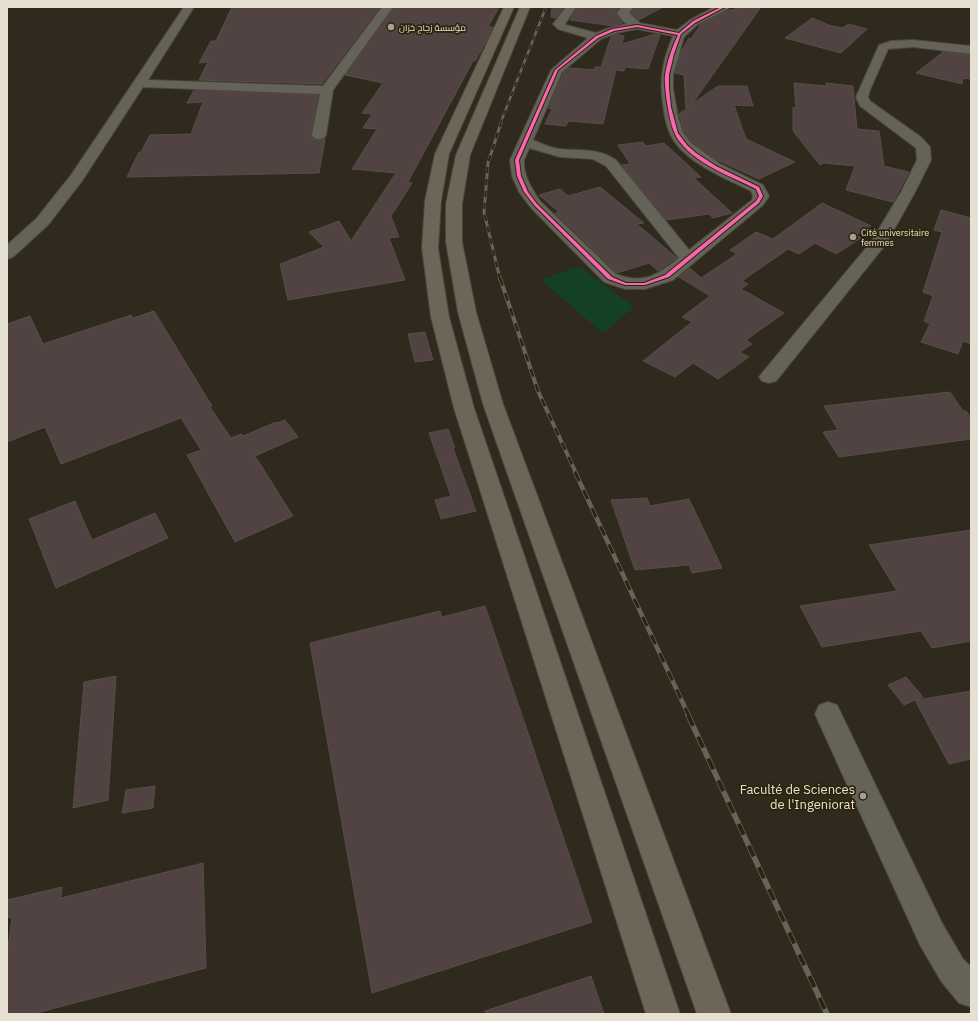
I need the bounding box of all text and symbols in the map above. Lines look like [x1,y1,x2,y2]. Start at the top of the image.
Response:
marker: مؤسسة زجاج خزان [386,22,396,32]
place label: مؤسسة زجاج خزان [399,22,466,34]
place label: Cité universitaire femmes [861,227,929,248]
marker: Cité universitaire femmes [848,232,858,242]
place label: Faculté de Sciences de l'Ingeniorat [740,781,855,813]
marker: Faculté de Sciences de l'Ingeniorat [858,791,868,801]

